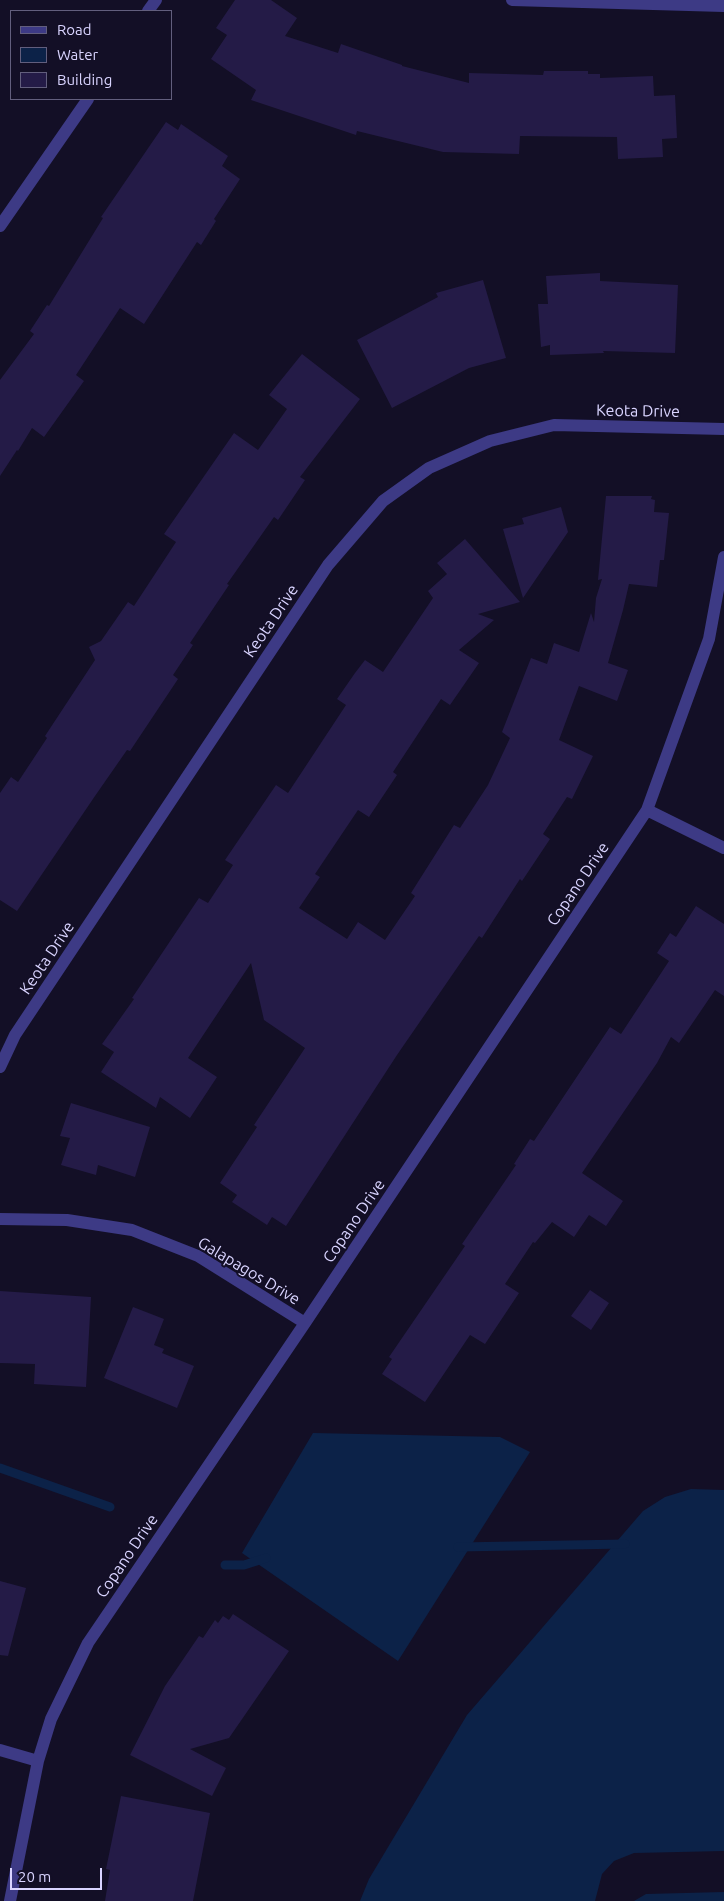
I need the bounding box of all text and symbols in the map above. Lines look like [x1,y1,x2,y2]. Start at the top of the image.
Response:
legend [10,10,172,100]
text: Road [57,21,92,38]
text: Water [57,46,98,63]
text: Building [57,71,112,88]
street label: Keota Drive [596,401,680,421]
street label: Keota Drive [240,581,302,661]
street label: Copano Drive [543,839,613,929]
street label: Keota Drive [16,918,78,998]
street label: Copano Drive [319,1176,389,1266]
street label: Galapagos Drive [194,1233,304,1309]
street label: Copano Drive [92,1511,162,1601]
scale bar [12,1858,105,1890]
text: 20 m [18,1868,51,1885]

